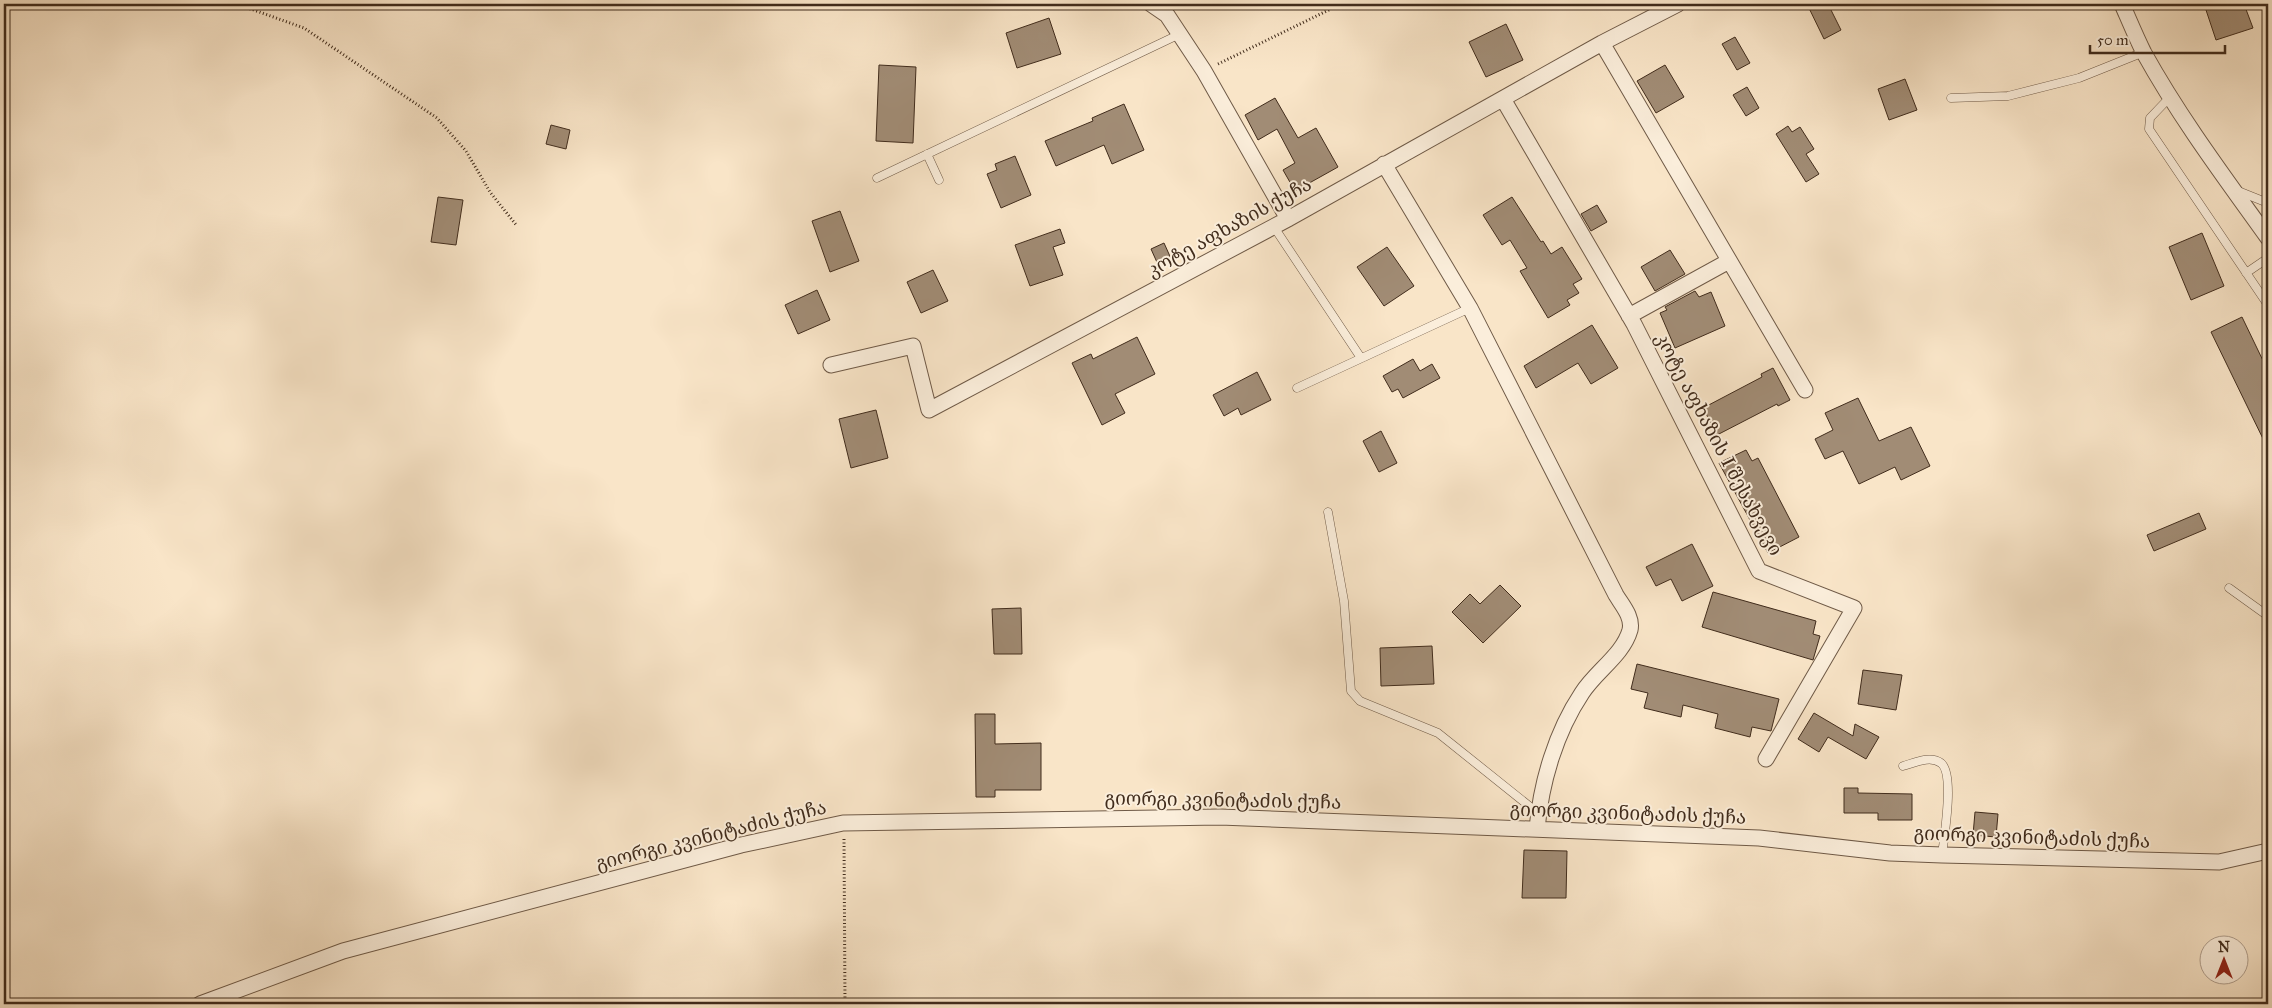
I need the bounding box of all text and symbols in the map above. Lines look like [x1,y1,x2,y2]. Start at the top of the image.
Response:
scale bar [2090,22,2224,54]
text: 50 m [2097,31,2129,49]
street label: კოტე აფხაზის ქუჩა [1143,172,1315,282]
street label: კოტე აფხაზის I შესახვევი [1650,329,1788,559]
street label: გიორგი კვინიტაძის ქუჩა [1104,786,1342,814]
street label: გიორგი კვინიტაძის ქუჩა [593,795,829,875]
street label: გიორგი კვინიტაძის ქუჩა [1509,797,1747,829]
street label: გიორგი კვინიტაძის ქუჩა [1913,821,2151,853]
north arrow [2200,936,2250,986]
text: N [2218,939,2230,956]

